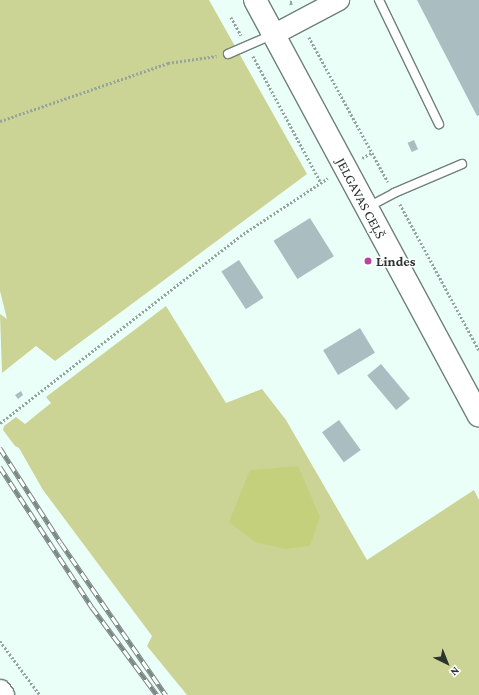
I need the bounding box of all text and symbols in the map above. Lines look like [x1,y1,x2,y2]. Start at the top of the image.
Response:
street label: JELGAVAS CEĻŠ [333,155,389,241]
place label: Lindes [376,253,415,269]
marker: Lindes [363,256,373,266]
north arrow [427,643,467,683]
text: N [448,665,462,679]

